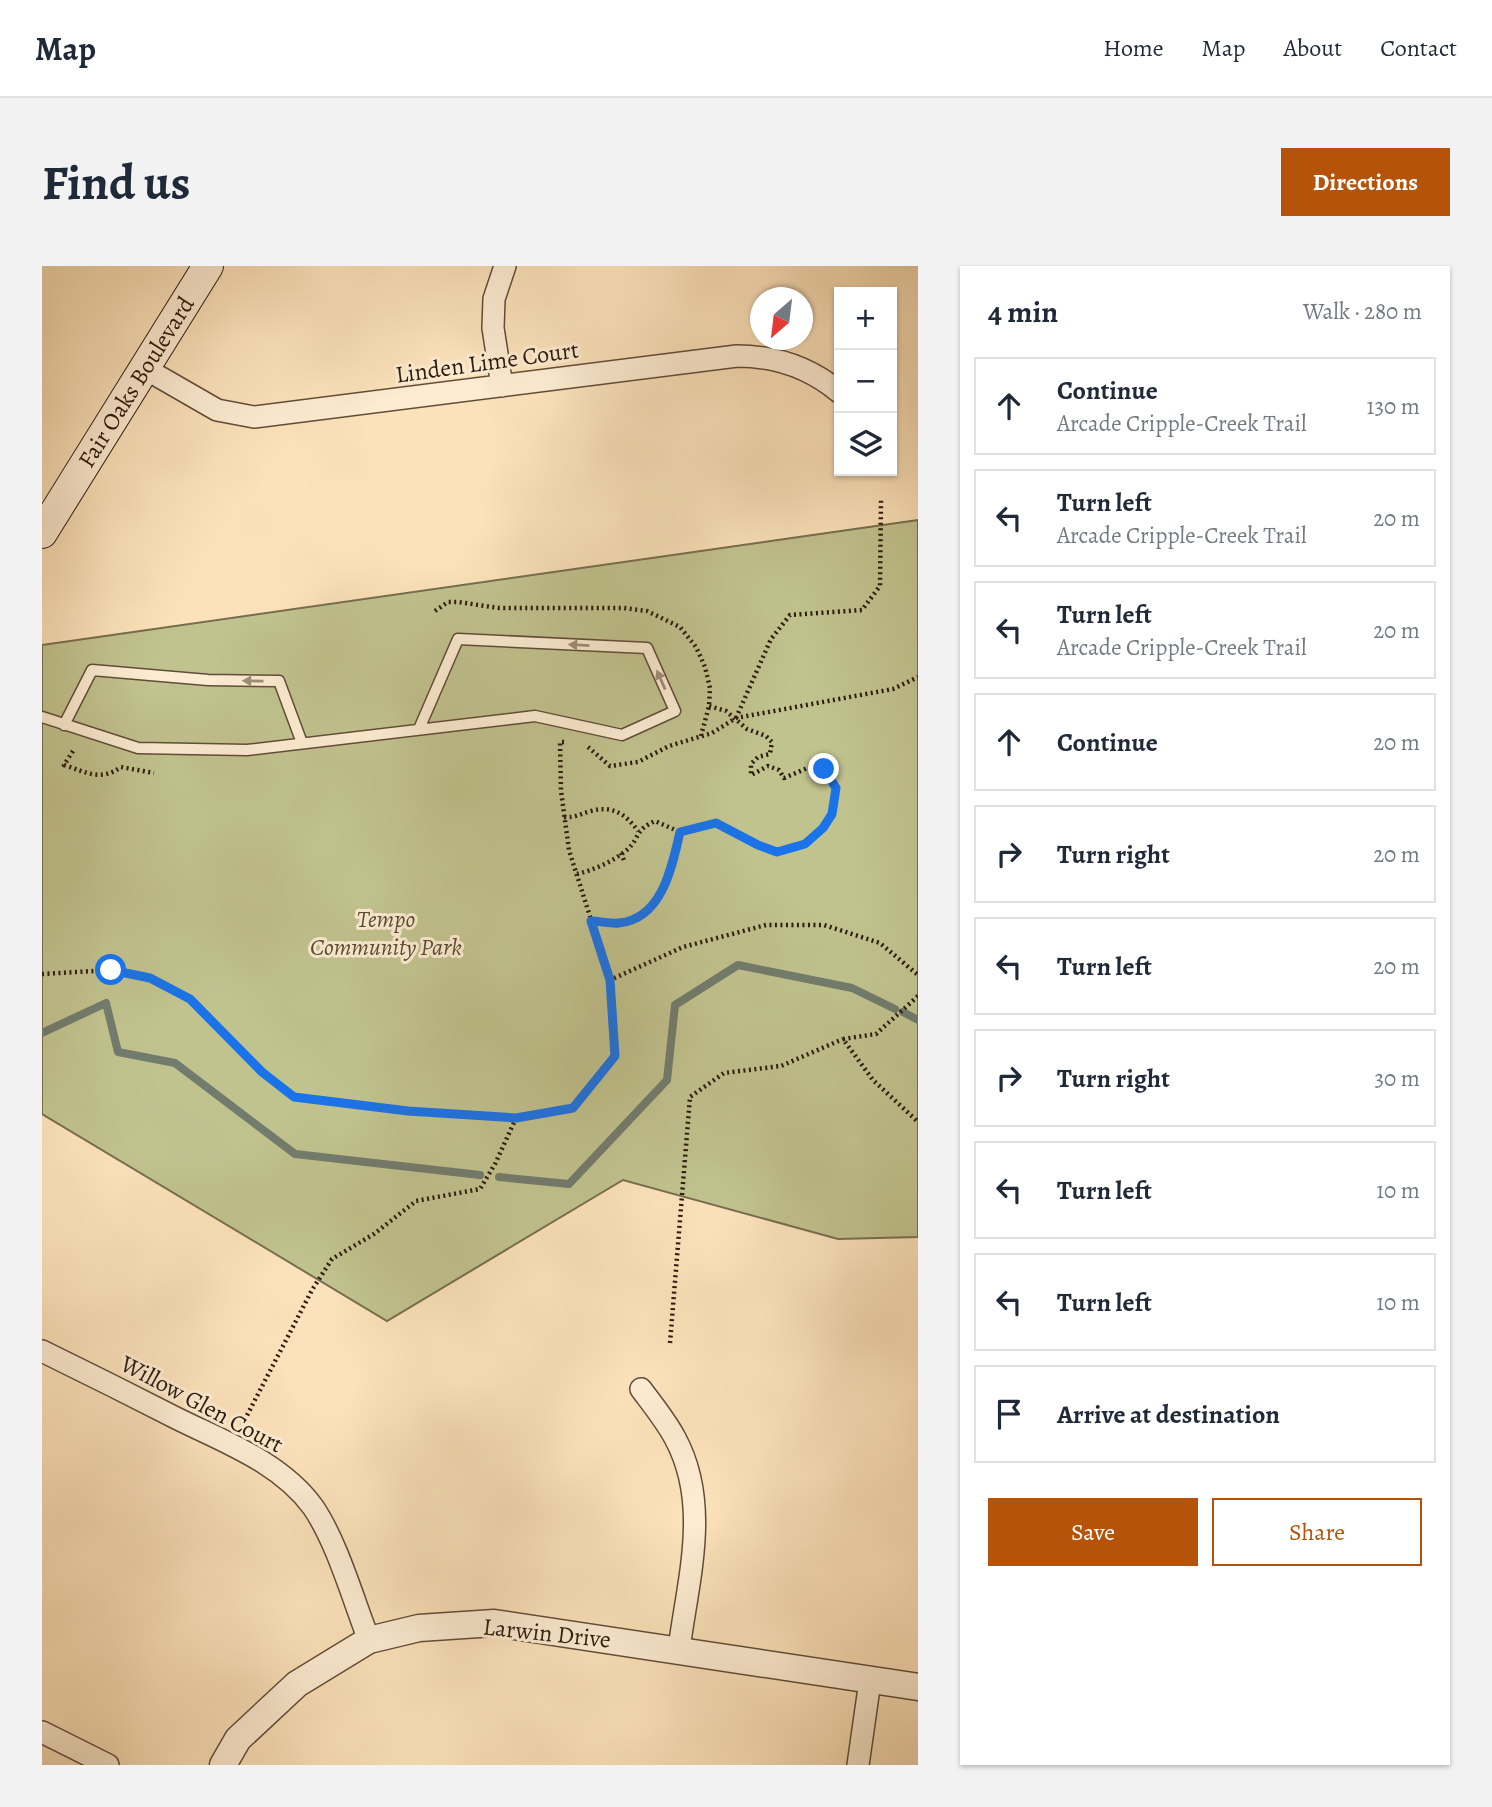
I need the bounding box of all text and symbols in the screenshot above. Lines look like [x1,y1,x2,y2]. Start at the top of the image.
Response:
text: Map [35,26,96,71]
text: Home [1103,32,1164,64]
text: Map [1202,32,1246,64]
text: About [1284,32,1342,64]
text: Contact [1380,32,1457,64]
button: Directions [1281,148,1450,216]
text: Find us [42,149,190,216]
north arrow [750,287,813,350]
map controls [834,287,897,476]
button: + [834,287,897,350]
street label: Fair Oaks Boulevard [70,290,202,474]
text: 4 min [988,292,1058,332]
text: Walk · 280 m [1303,296,1422,327]
street label: Linden Lime Court [393,333,581,391]
button: − [834,350,897,413]
text: Continue [1057,373,1158,408]
icon: ahead [990,387,1028,425]
text: 130 m [1367,391,1420,422]
text: Arcade Cripple-Creek Trail [1057,408,1307,439]
button: layers [834,413,897,476]
text: Turn left [1057,485,1152,520]
icon: left [990,499,1028,537]
text: 20 m [1373,503,1420,534]
text: Arcade Cripple-Creek Trail [1057,520,1307,551]
text: Turn left [1057,597,1152,632]
icon: left [990,611,1028,649]
text: 20 m [1373,615,1420,646]
text: Arcade Cripple-Creek Trail [1057,632,1307,663]
one-way arrow [568,639,590,650]
one-way arrow [655,669,666,690]
one-way arrow [241,675,263,686]
icon: ahead [990,723,1028,761]
text: Continue [1057,725,1158,760]
text: 20 m [1373,727,1420,758]
route end [808,753,839,784]
icon: right [990,835,1028,873]
text: Turn right [1057,837,1170,872]
text: 20 m [1373,839,1420,870]
park label: Tempo Community Park [310,903,462,963]
icon: left [990,947,1028,985]
text: Turn left [1057,949,1152,984]
text: 20 m [1373,951,1420,982]
route start [95,954,126,985]
icon: right [990,1059,1028,1097]
text: Turn right [1057,1061,1170,1096]
text: 30 m [1374,1063,1420,1094]
icon: left [990,1171,1028,1209]
text: Turn left [1057,1173,1152,1208]
text: 10 m [1376,1175,1420,1206]
icon: left [990,1283,1028,1321]
text: Turn left [1057,1285,1152,1320]
text: 10 m [1376,1287,1420,1318]
street label: Willow Glen Court [114,1347,289,1460]
icon: arrive [990,1395,1028,1433]
text: Arrive at destination [1057,1397,1280,1432]
button: Save [988,1498,1198,1566]
button: Share [1212,1498,1422,1566]
street label: Larwin Drive [481,1610,613,1656]

